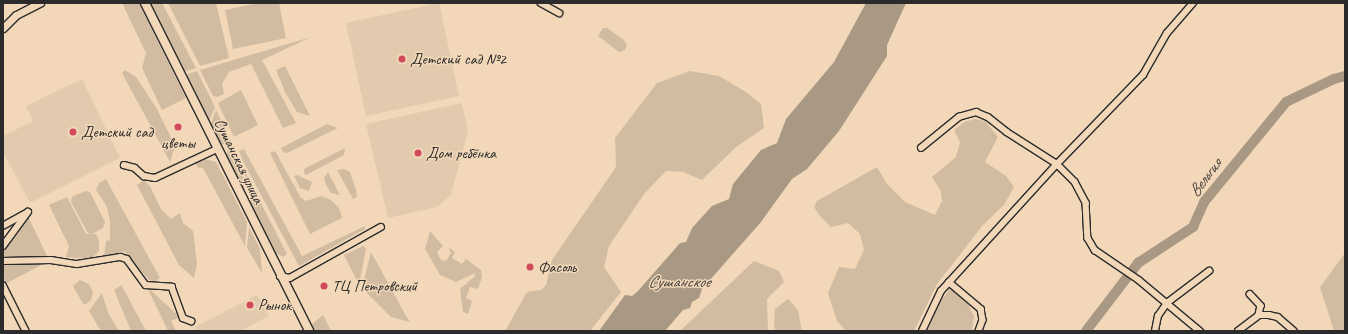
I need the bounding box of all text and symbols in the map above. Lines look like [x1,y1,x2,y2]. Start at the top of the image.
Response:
place label: Детский сад №2 [410,49,506,69]
marker: Детский сад №2 [397,54,407,64]
street label: Сушанская улица [210,114,268,208]
place label: Детский сад [81,122,153,142]
marker: цветы [173,122,183,132]
marker: Детский сад [68,127,78,137]
place label: цветы [161,133,195,153]
place label: Дом ребёнка [426,143,496,163]
marker: Дом ребёнка [413,148,423,158]
water label: Вельгия [1184,155,1226,201]
place label: Фасоль [538,257,576,277]
marker: Фасоль [525,262,535,272]
water label: Сушанское [648,272,710,292]
place label: ТЦ Петровский [332,276,417,296]
marker: ТЦ Петровский [319,281,329,291]
place label: Рынок [258,295,291,315]
marker: Рынок [245,300,255,310]

